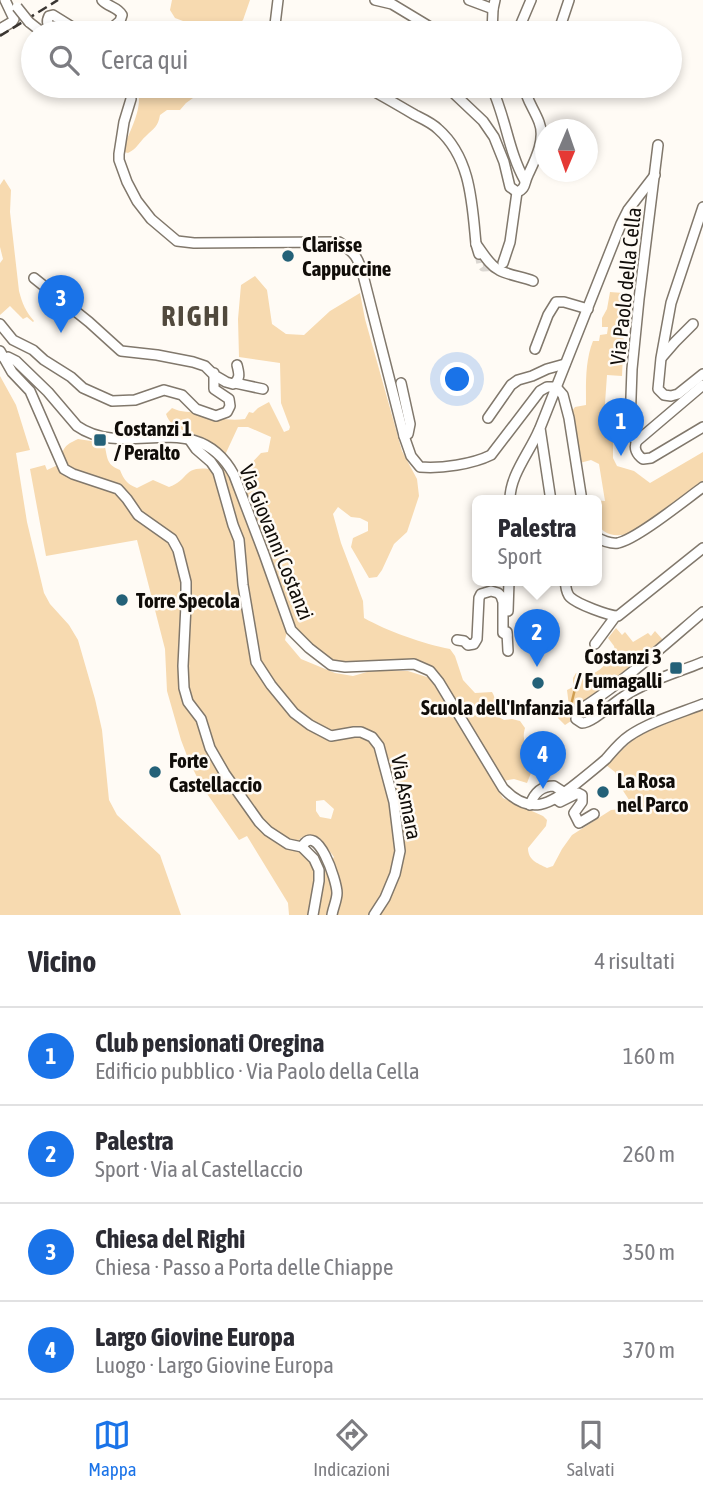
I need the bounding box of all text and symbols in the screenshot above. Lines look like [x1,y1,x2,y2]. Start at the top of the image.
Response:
search box [21,21,682,98]
icon: search [45,41,83,79]
text: Cerca qui [101,45,188,75]
north arrow [535,119,598,182]
street label: Via Paolo della Cella [605,206,645,366]
place label: Clarisse Cappuccine [302,232,391,280]
marker: Clarisse Cappuccine [280,248,296,264]
pin: 3 [38,275,84,333]
district label: RIGHI [161,300,231,332]
your location [440,362,474,396]
pin: 1 [598,398,644,456]
place label: Costanzi 1 / Peralto [114,416,192,464]
marker: Costanzi 1 / Peralto [92,432,108,448]
street label: Via Giovanni Costanzi [235,461,319,623]
popup [472,495,602,586]
text: Palestra [498,513,576,543]
text: Sport [498,543,542,569]
place label: Torre Specola [136,588,240,612]
marker: Torre Specola [114,592,130,608]
pin: 2 [514,609,560,667]
place label: Costanzi 3 / Fumagalli [574,644,662,692]
marker: Costanzi 3 / Fumagalli [668,660,684,676]
marker: Scuola dell'Infanzia La farfalla [530,675,546,691]
place label: Scuola dell'Infanzia La farfalla [421,695,655,719]
pin: 4 [520,731,566,789]
place label: Forte Castellaccio [169,748,262,796]
street label: Via Asmara [387,753,427,841]
marker: Forte Castellaccio [147,764,163,780]
place label: La Rosa nel Parco [617,768,689,816]
marker: La Rosa nel Parco [595,784,611,800]
text: Vicino [28,944,96,978]
text: 4 risultati [594,948,675,974]
text: Club pensionati Oregina [95,1028,324,1058]
text: 1 [46,1043,56,1069]
text: 160 m [623,1043,675,1069]
text: Edificio pubblico · Via Paolo della Cella [95,1058,420,1084]
text: Palestra [95,1126,174,1156]
text: 2 [46,1141,56,1167]
text: 260 m [623,1141,675,1167]
text: Sport · Via al Castellaccio [95,1156,303,1182]
text: Chiesa del Righi [95,1224,245,1254]
text: 3 [46,1239,56,1265]
text: 350 m [623,1239,675,1265]
text: Chiesa · Passo a Porta delle Chiappe [95,1254,393,1280]
text: Largo Giovine Europa [95,1322,295,1352]
text: 4 [46,1337,56,1363]
text: 370 m [623,1337,675,1363]
text: Luogo · Largo Giovine Europa [95,1352,334,1378]
tab: Mappa [88,1416,137,1480]
tab: Indicazioni [313,1416,390,1480]
tab: Salvati [567,1416,615,1480]

